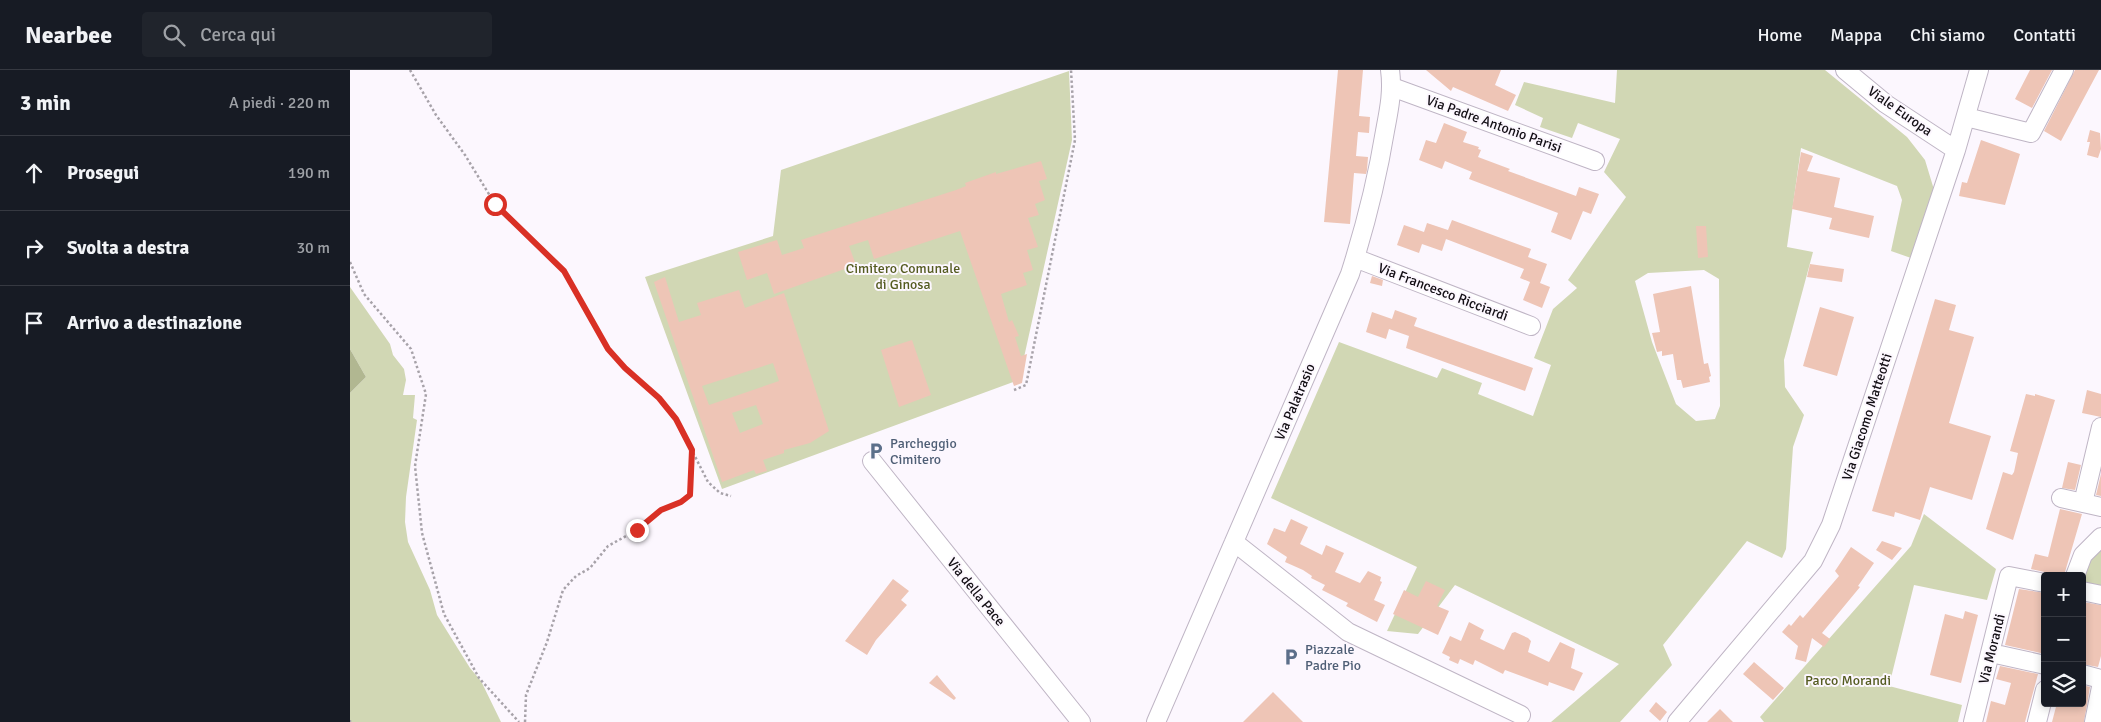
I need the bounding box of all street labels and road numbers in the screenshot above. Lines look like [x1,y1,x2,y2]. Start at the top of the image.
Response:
street label: Viale Europa [1864,83,1936,139]
street label: Via Padre Antonio Parisi [1424,92,1564,156]
street label: Via Francesco Ricciardi [1376,259,1510,325]
street label: Via Giacomo Matteotti [1838,351,1896,483]
street label: Via Palatrasio [1271,361,1319,443]
street label: Via della Pace [943,554,1009,630]
street label: Via Morandi [1975,612,2009,686]

